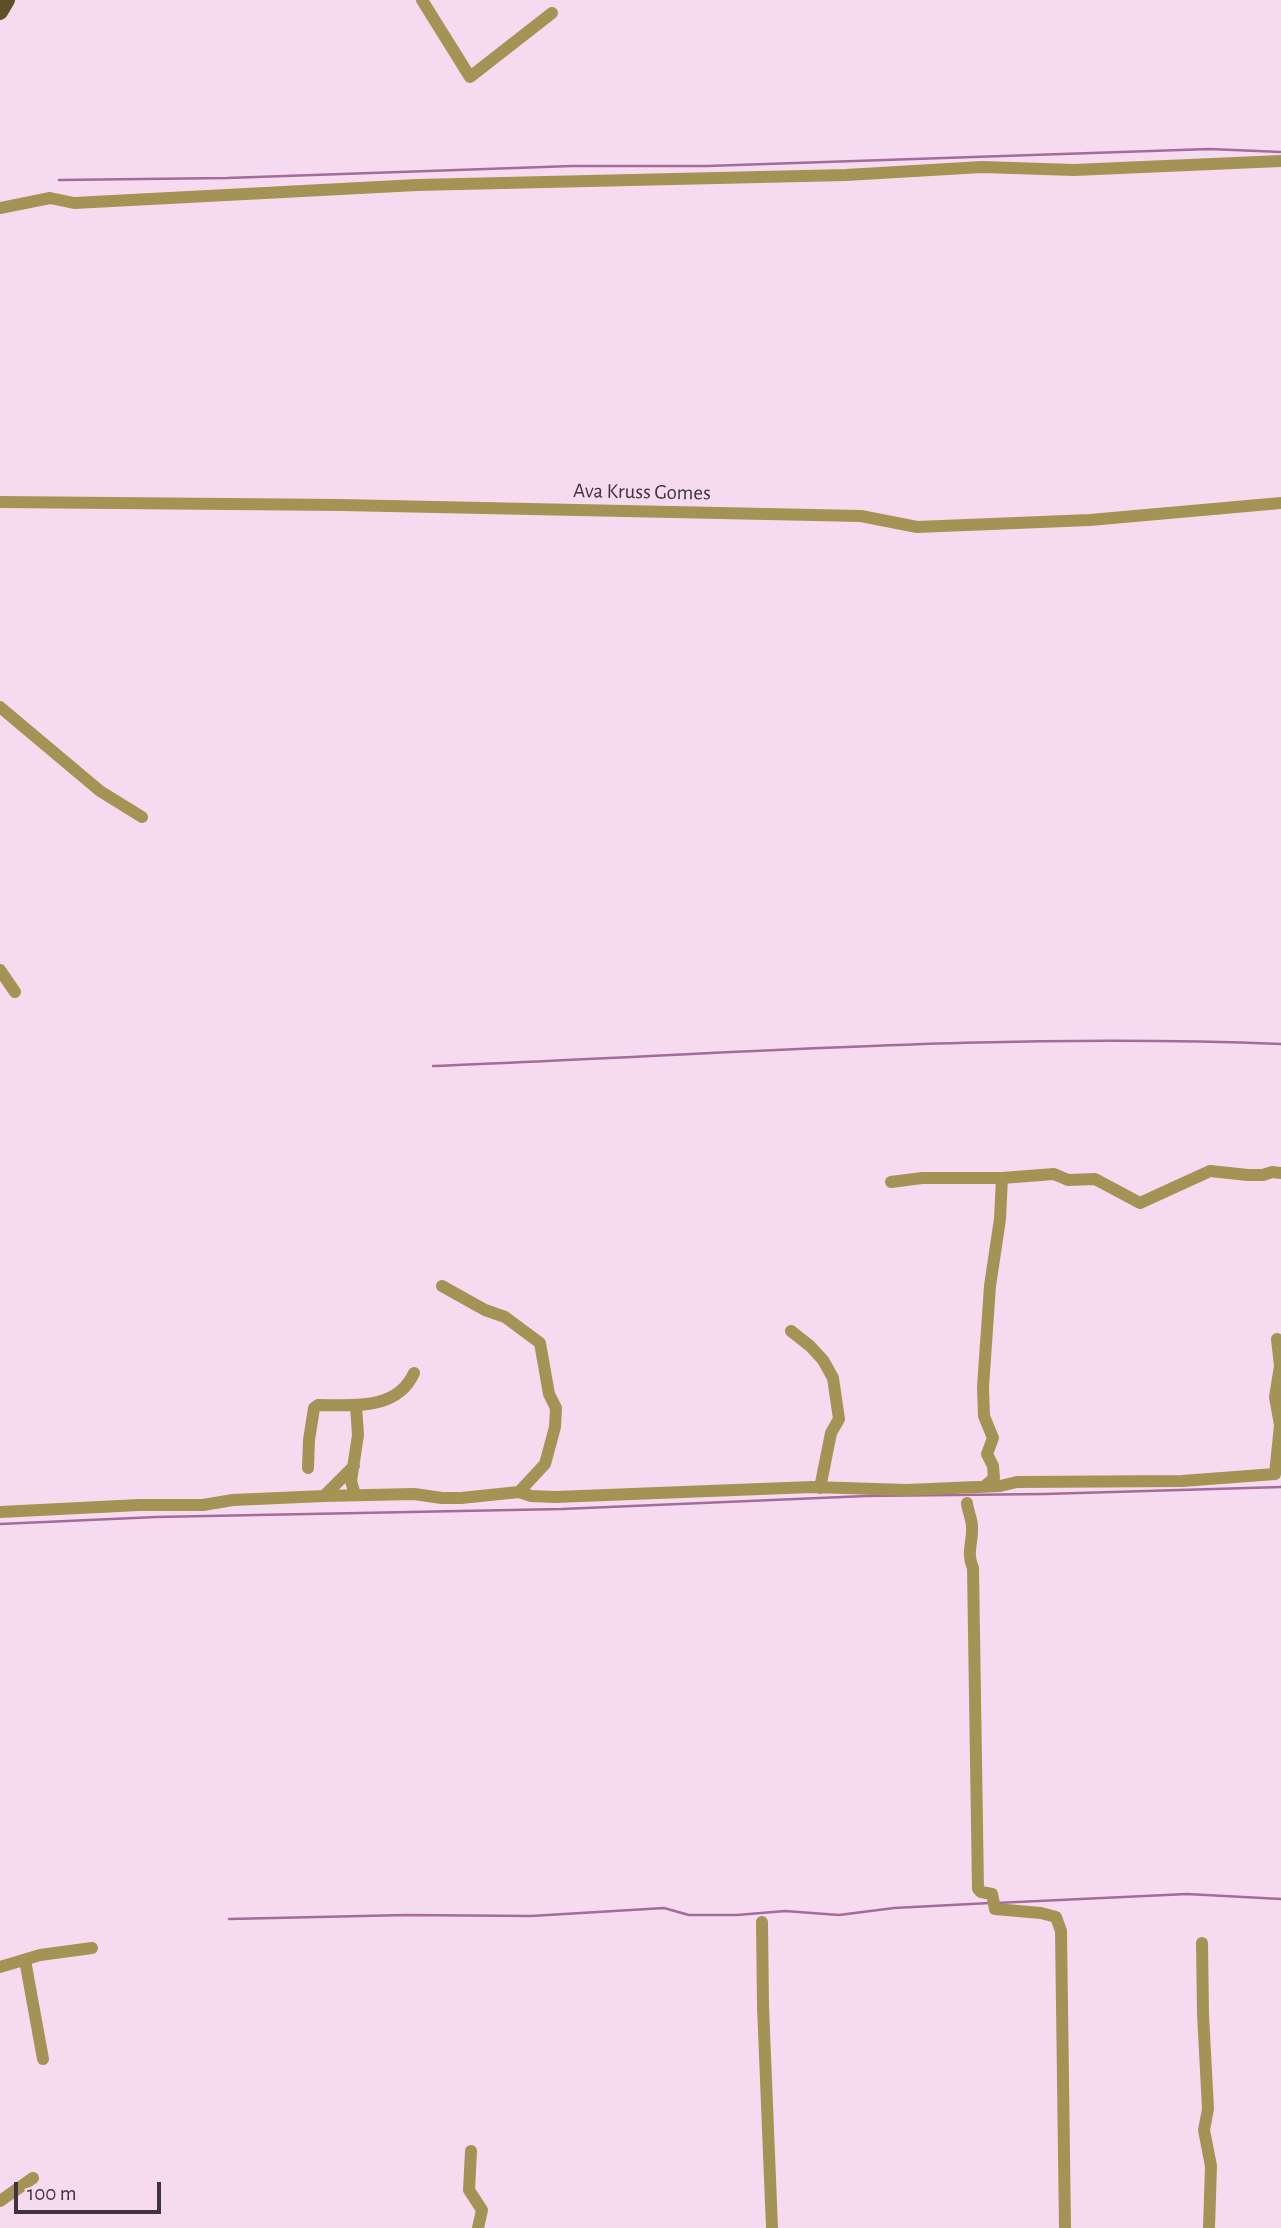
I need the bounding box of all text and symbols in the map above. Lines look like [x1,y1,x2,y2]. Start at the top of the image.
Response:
street label: Ava Kruss Gomes [573,478,711,506]
scale bar [18,2168,164,2212]
text: 100 m [27,2183,77,2204]

